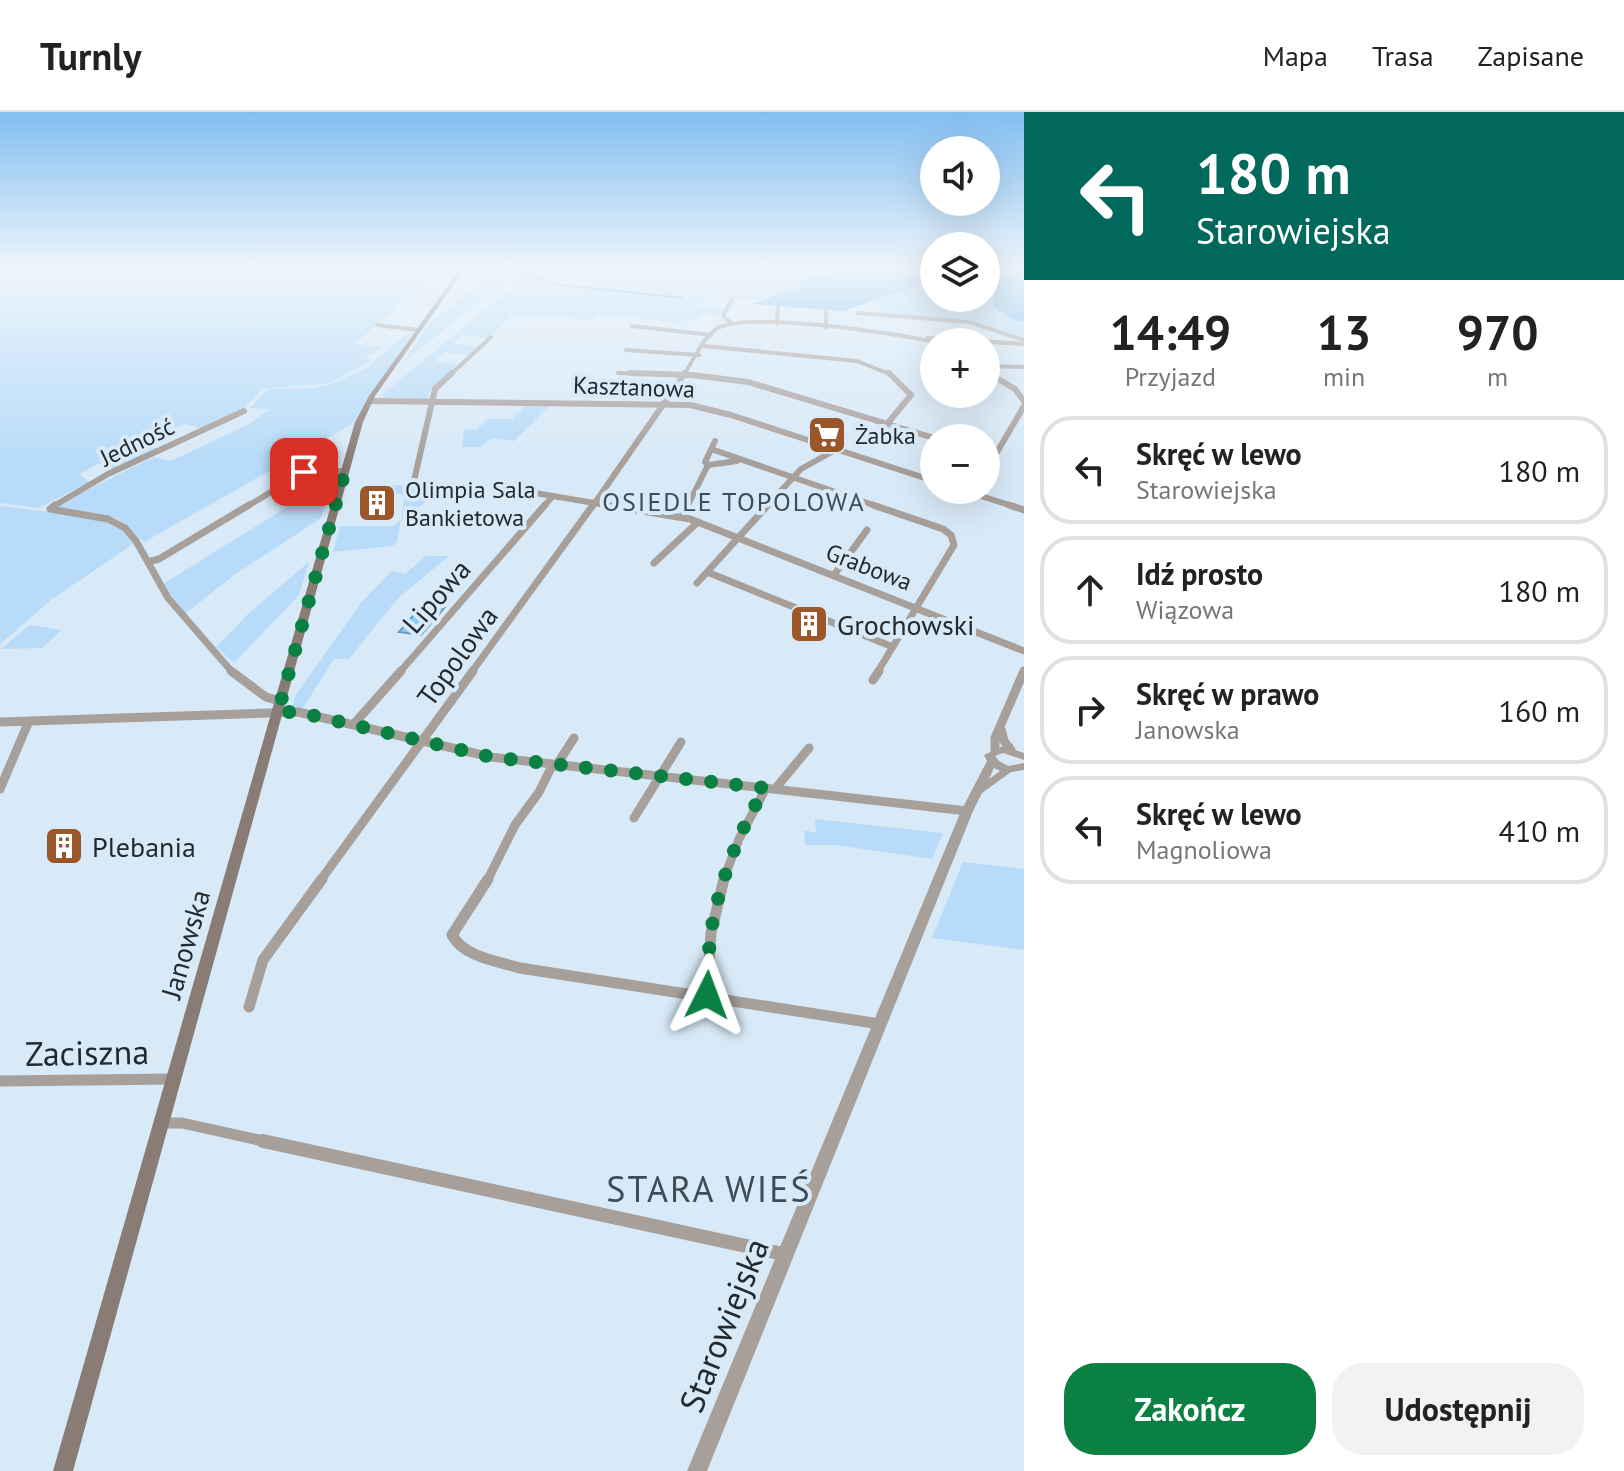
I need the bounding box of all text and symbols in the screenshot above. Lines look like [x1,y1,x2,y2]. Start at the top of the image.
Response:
text: Turnly [40,31,141,80]
text: Mapa [1263,37,1328,74]
text: Trasa [1372,37,1434,74]
text: Zapisane [1478,37,1584,74]
map controls [920,136,1000,504]
button: sound [920,136,1000,216]
text: 180 m [1196,137,1351,209]
icon: left [1064,144,1168,248]
text: Starowiejska [1196,207,1391,254]
button: layers [920,232,1000,312]
text: 14:49 [1110,301,1231,363]
text: 13 [1317,301,1371,363]
text: 970 [1457,301,1538,363]
button: + [920,328,1000,408]
text: Przyjazd [1125,360,1216,393]
text: min [1323,360,1365,393]
text: m [1487,360,1508,393]
street label: Kasztanowa [572,369,696,405]
street label: Jedność [94,411,179,474]
supermarket icon: Żabka [806,414,848,456]
place label: Żabka [855,420,916,451]
button: − [920,424,1000,504]
text: Skręć w lewo [1136,434,1302,473]
pin [270,438,338,506]
icon: left [1068,448,1112,492]
icon: arrive [282,450,326,494]
text: 180 m [1499,451,1580,490]
text: Starowiejska [1136,473,1277,506]
place label: Olimpia Sala Bankietowa [405,474,536,533]
building icon: Olimpia Sala Bankietowa [356,482,398,524]
district label: OSIEDLE TOPOLOWA [602,485,866,518]
street label: Grabowa [821,536,917,598]
street label: Lipowa [394,551,478,641]
text: Idź prosto [1136,554,1263,593]
icon: ahead [1068,568,1112,612]
text: 180 m [1499,571,1580,610]
text: Wiązowa [1136,593,1234,626]
street label: Topolowa [408,599,506,713]
building icon: Grochowski [788,603,830,645]
place label: Grochowski [837,606,975,643]
text: Skręć w prawo [1136,674,1319,713]
icon: right [1068,688,1112,732]
text: 160 m [1499,691,1580,730]
text: Janowska [1136,713,1240,746]
text: Skręć w lewo [1136,794,1302,833]
icon: left [1068,808,1112,852]
text: 410 m [1499,811,1580,850]
building icon: Plebania [43,825,85,867]
place label: Plebania [92,828,196,865]
text: Magnoliowa [1136,833,1272,866]
street label: Janowska [152,885,218,1004]
position arrow [665,953,749,1037]
street label: Zaciszna [25,1029,149,1075]
district label: STARA WIEŚ [606,1165,812,1212]
street label: Starowiejska [668,1232,778,1418]
button: Zakończ [1064,1363,1316,1455]
button: Udostępnij [1332,1363,1584,1455]

